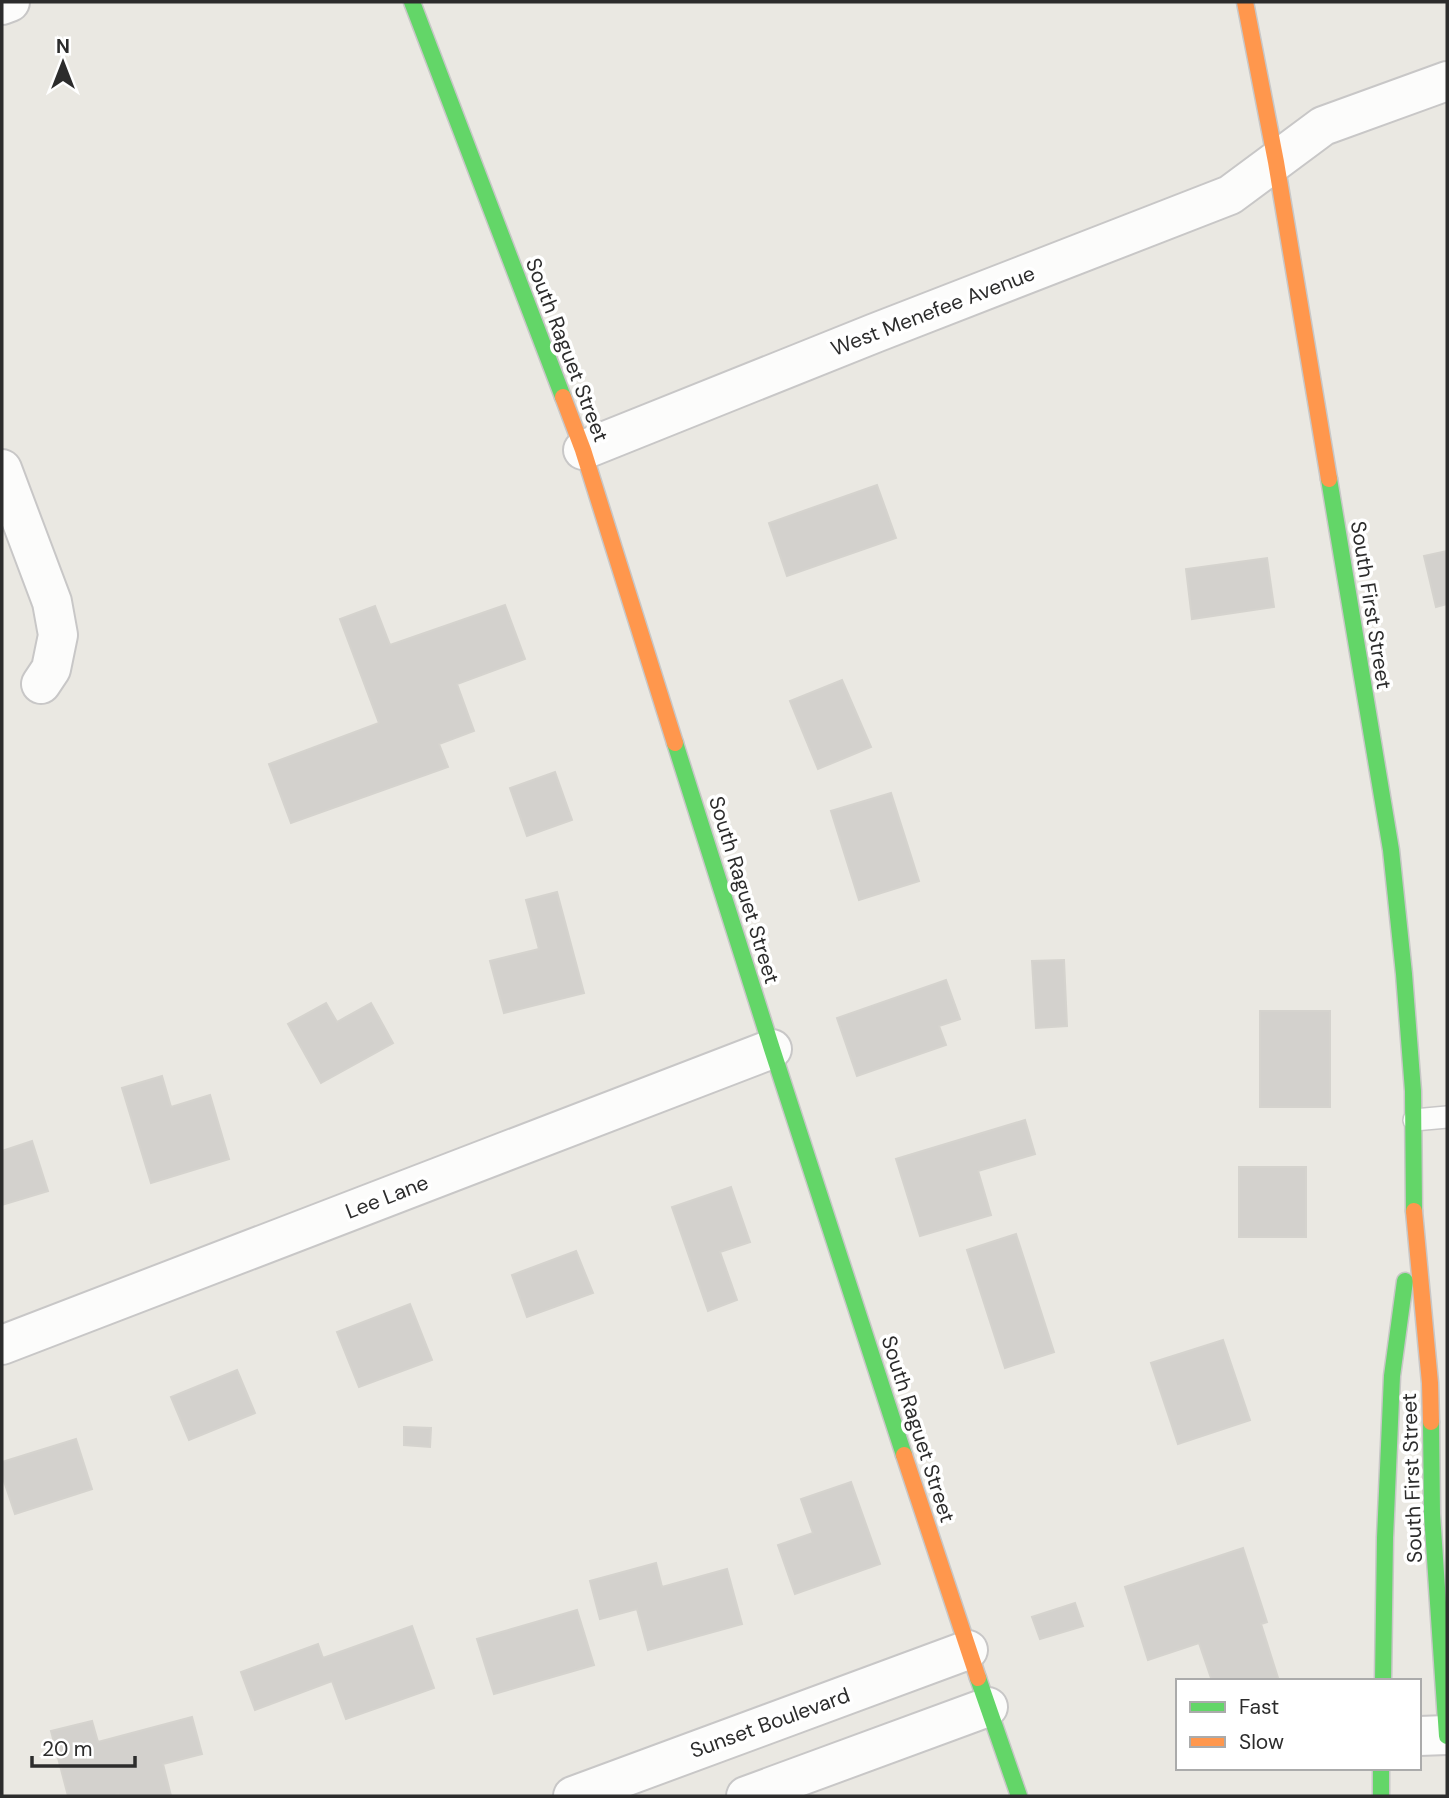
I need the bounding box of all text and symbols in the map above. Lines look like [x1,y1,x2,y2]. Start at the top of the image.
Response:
north arrow [28,28,98,98]
text: N [56,34,70,59]
street label: South Raguet Street [519,254,615,446]
street label: West Menefee Avenue [827,259,1039,363]
street label: South First Street [1344,519,1398,691]
street label: South Raguet Street [702,793,786,987]
street label: Lee Lane [342,1168,432,1226]
street label: South Raguet Street [875,1332,961,1526]
street label: South First Street [1395,1393,1429,1563]
legend [1176,1679,1421,1770]
street label: Sunset Boulevard [686,1681,854,1765]
text: Fast [1239,1693,1279,1721]
scale bar [32,1724,135,1768]
text: Slow [1239,1728,1284,1756]
text: 20 m [42,1735,93,1763]

